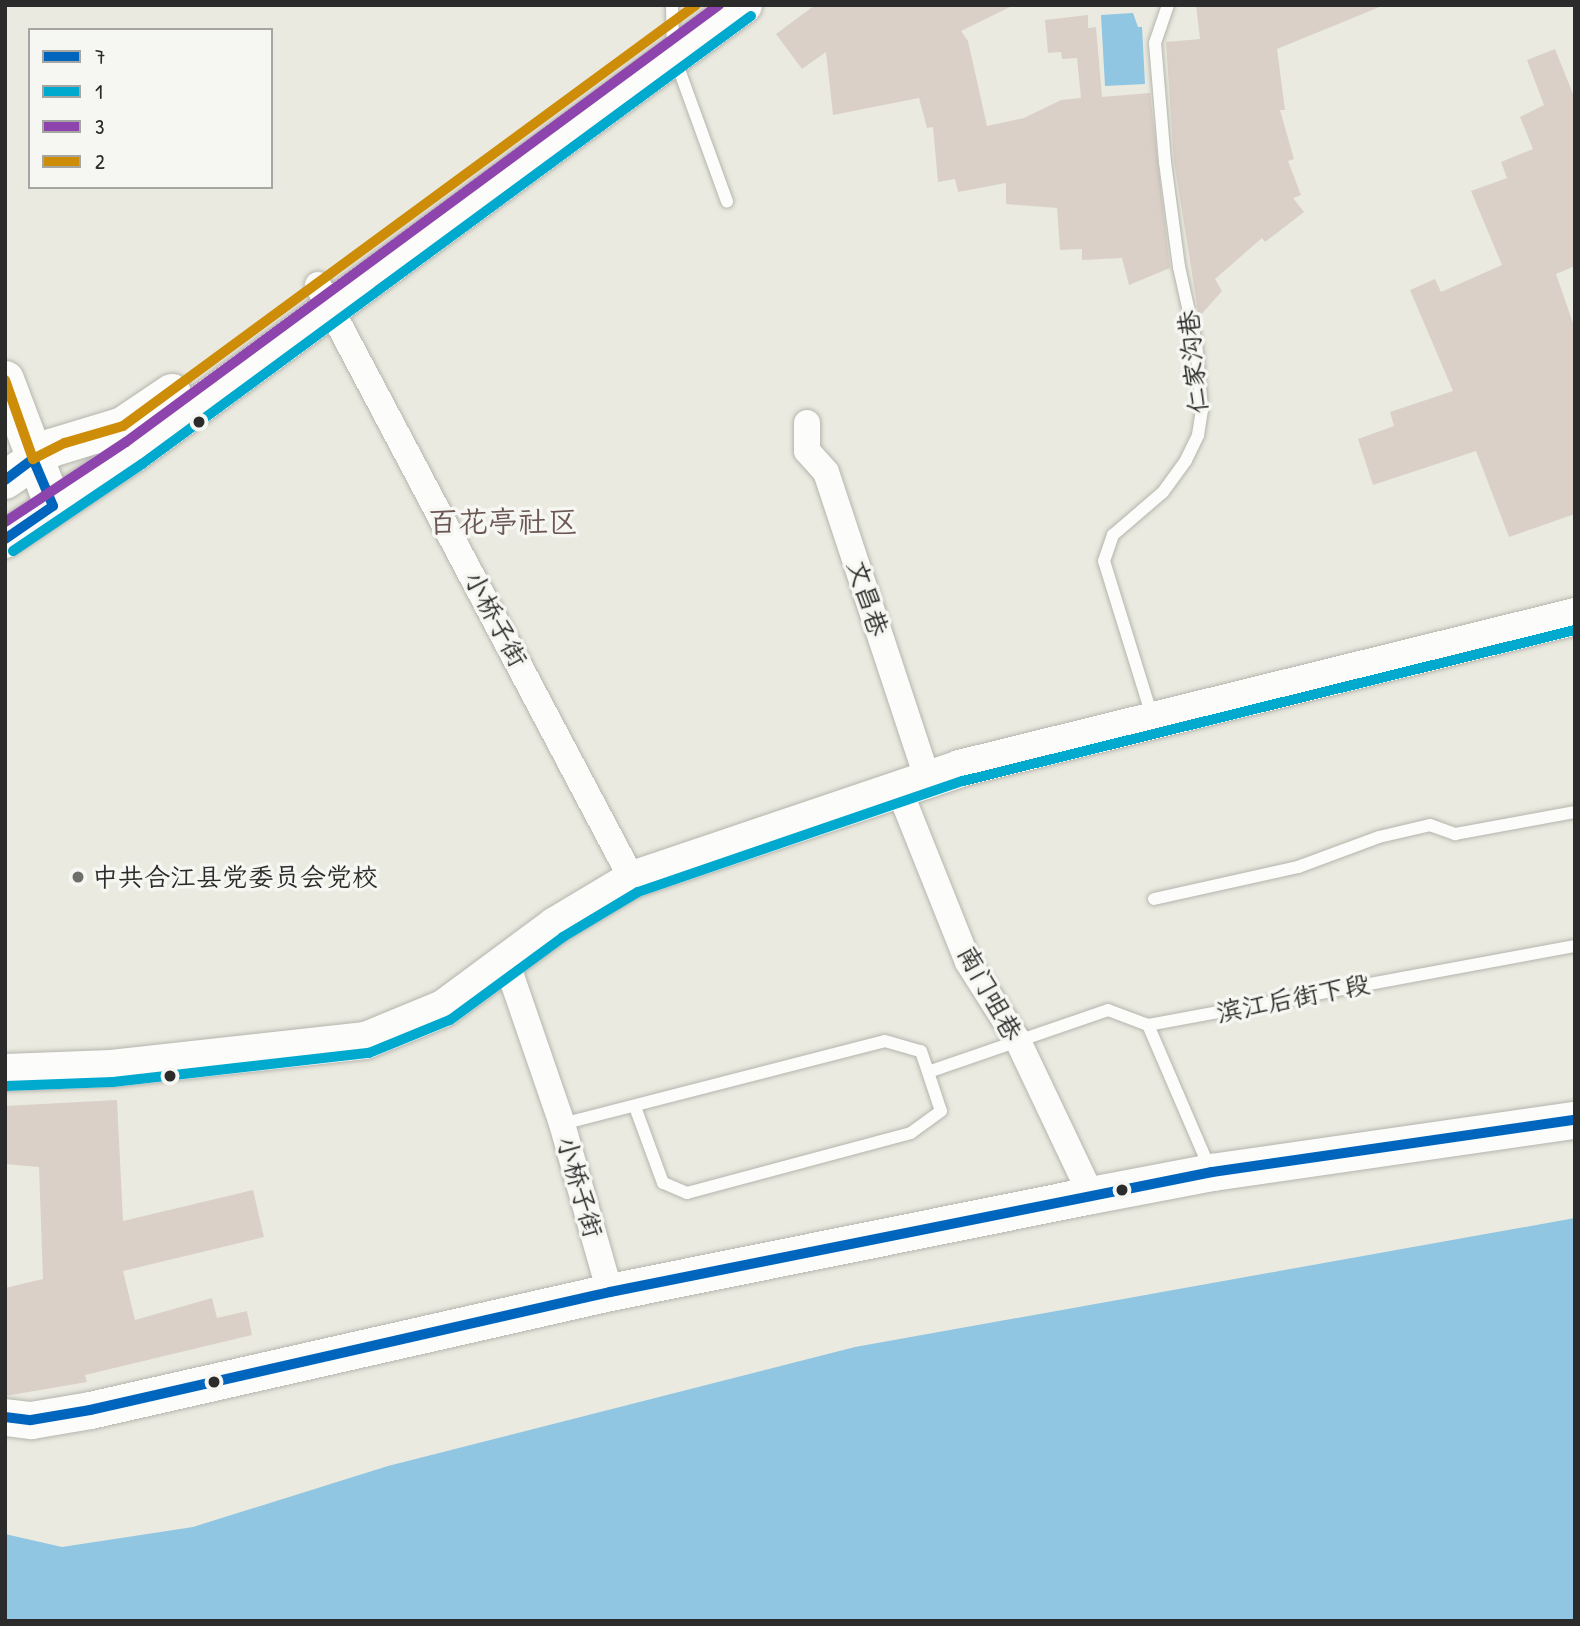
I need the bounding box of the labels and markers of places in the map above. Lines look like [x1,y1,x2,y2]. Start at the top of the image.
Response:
unlabelled marker [192,415,206,429]
place label: 中共合江县党委员会党校 [92,861,378,893]
marker: 中共合江县党委员会党校 [70,869,86,885]
unlabelled marker [163,1069,177,1083]
unlabelled marker [1115,1183,1129,1197]
unlabelled marker [207,1375,221,1389]

